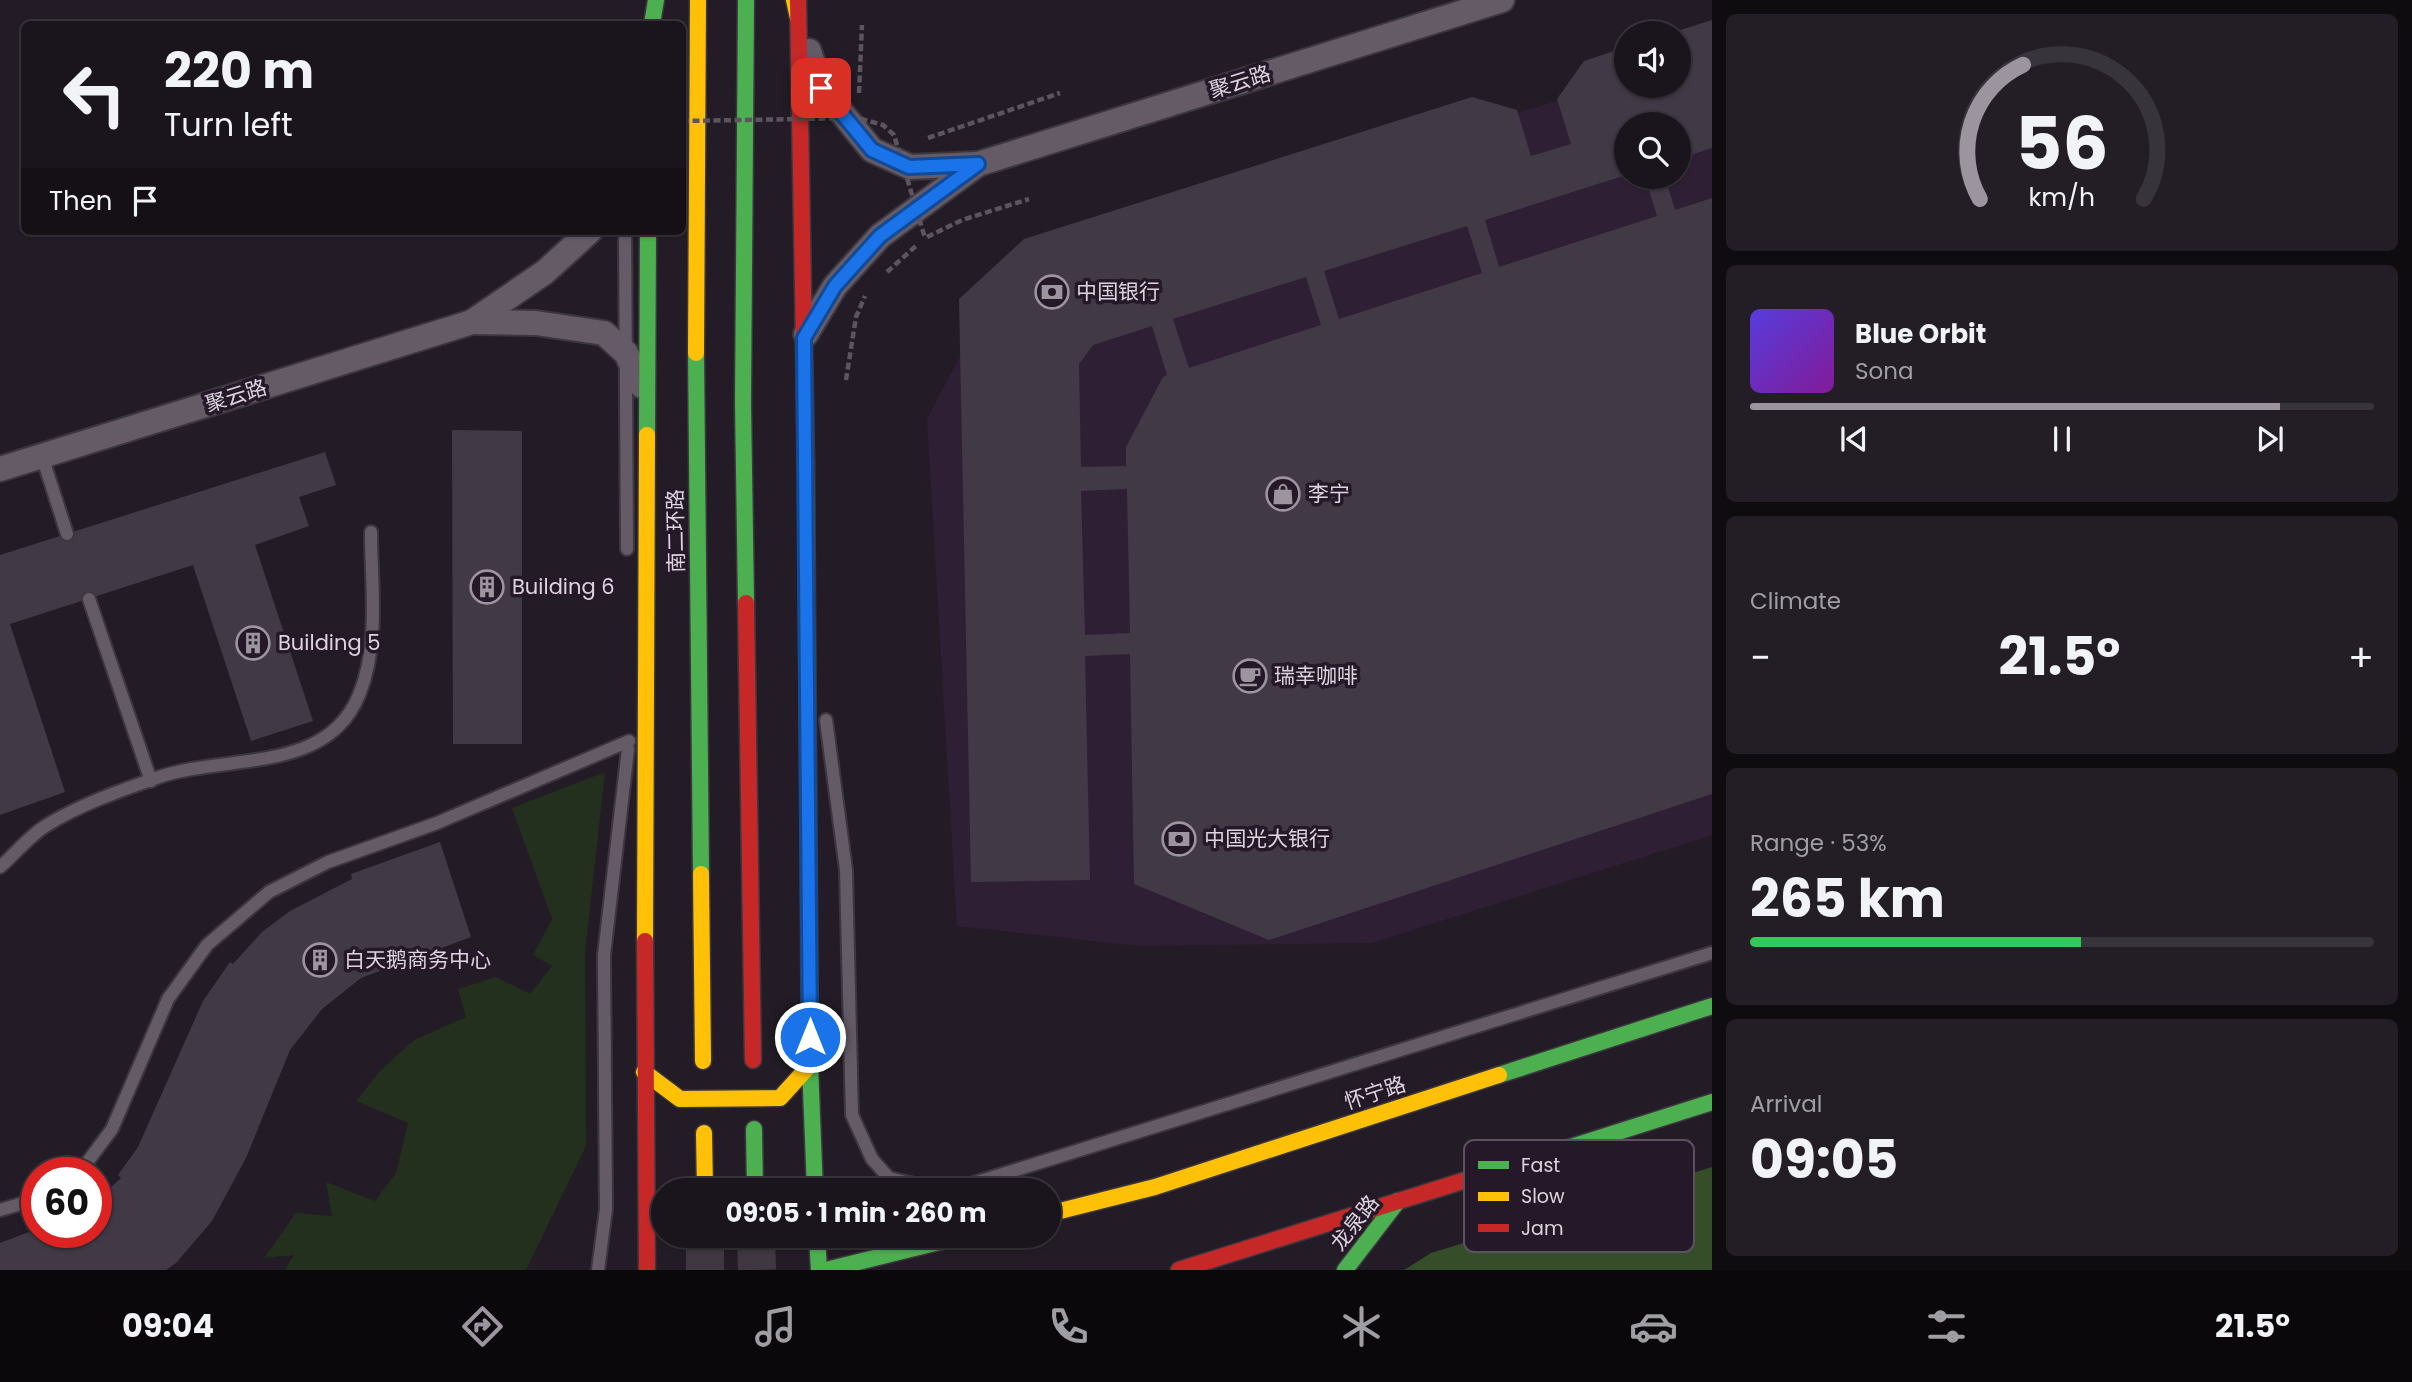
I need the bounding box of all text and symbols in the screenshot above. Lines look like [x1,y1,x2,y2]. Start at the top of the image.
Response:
map controls [1614,21,1691,189]
button: sound [1614,21,1691,98]
text: 220 m [164,37,314,105]
icon: left [49,49,140,140]
pin [791,58,851,118]
street label: 聚云路 [1205,58,1274,105]
icon: arrive [802,69,840,107]
text: 56 [2015,93,2109,194]
text: Turn left [164,102,293,147]
button: search [1614,112,1691,189]
text: km/h [2029,179,2095,214]
icon: arrive [126,182,164,220]
text: Then [49,183,112,219]
bank icon: 中国银行 [1033,273,1071,311]
place label: 中国银行 [1076,277,1160,306]
text: Blue Orbit [1855,316,1986,352]
text: Sona [1855,355,1914,387]
street label: 聚云路 [201,372,270,419]
icon: previous [1835,420,1873,458]
icon: pause [2043,420,2081,458]
icon: next [2251,420,2289,458]
shop icon: 李宁 [1264,475,1302,513]
place label: 李宁 [1308,479,1350,508]
street label: 南二环路 [660,489,691,573]
building icon: Building 6 [468,568,506,606]
place label: Building 6 [512,572,615,601]
text: Climate [1750,585,1841,617]
text: 21.5° [1999,620,2120,693]
building icon: Building 5 [234,624,272,662]
place label: Building 5 [278,628,380,657]
text: − [1750,631,1771,684]
text: + [2348,631,2374,684]
cafe icon: 瑞幸咖啡 [1231,657,1269,695]
place label: 瑞幸咖啡 [1274,661,1358,690]
bank icon: 中国光大银行 [1160,820,1198,858]
place label: 中国光大银行 [1204,824,1330,853]
text: Range · 53% [1750,827,1887,859]
text: 265 km [1750,862,1945,935]
building icon: 白天鹅商务中心 [301,941,339,979]
place label: 白天鹅商务中心 [344,945,491,974]
position arrow [773,1000,847,1074]
street label: 怀宁路 [1340,1069,1409,1116]
text: Arrival [1750,1088,1822,1120]
text: 09:05 [1750,1123,1898,1196]
legend [1464,1140,1694,1252]
text: Fast [1521,1152,1560,1179]
speed limit sign: 60 [21,1157,112,1248]
text: Slow [1521,1183,1565,1210]
street label: 龙泉路 [1324,1189,1385,1256]
text: 09:05 · 1 min · 260 m [725,1195,987,1231]
text: Jam [1521,1215,1563,1242]
icon: directions [458,1302,507,1351]
icon: music [751,1302,800,1351]
icon: phone [1044,1302,1093,1351]
icon: climate [1337,1302,1386,1351]
icon: car [1629,1302,1678,1351]
icon: filters [1922,1302,1971,1351]
text: 09:04 [122,1303,214,1348]
text: 21.5° [2215,1303,2290,1348]

